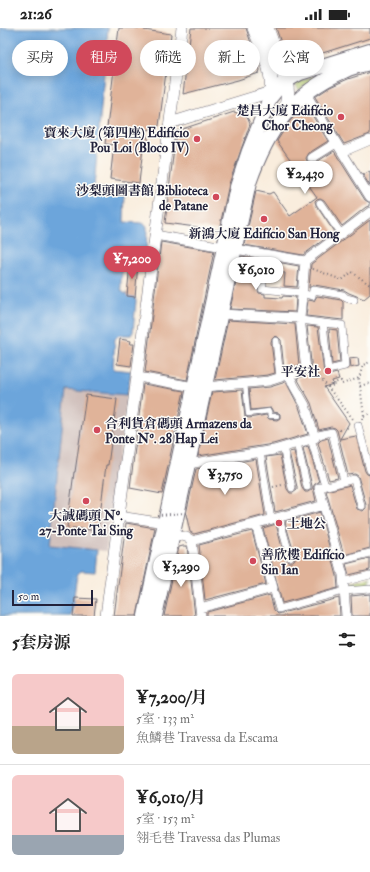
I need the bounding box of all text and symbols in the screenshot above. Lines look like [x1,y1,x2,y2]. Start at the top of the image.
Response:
text: 21:26 [20,5,52,24]
chip: 买房 [12,40,68,76]
chip: 租房 [76,40,132,76]
chip: 筛选 [140,40,196,76]
chip: 新上 [204,40,260,76]
chip: 公寓 [268,40,324,76]
place label: 楚昌大廈 Edifício Chor Cheong [237,103,334,135]
marker: 楚昌大廈 Edifício Chor Cheong [336,112,346,122]
place label: 寶來大廈 (第四座) Edifício Pou Loi (Bloco IV) [44,125,190,156]
marker: 寶來大廈 (第四座) Edifício Pou Loi (Bloco IV) [192,134,202,144]
pin: ¥2,430 [272,161,338,195]
text: ¥2,430 [286,166,324,182]
place label: 沙梨頭圖書館 Biblioteca de Patane [76,183,209,214]
marker: 沙梨頭圖書館 Biblioteca de Patane [211,192,221,202]
marker: 新鴻大廈 Edifício San Hong [259,214,269,224]
place label: 新鴻大廈 Edifício San Hong [188,226,340,243]
pin: ¥7,200 [99,246,165,280]
text: ¥7,200 [113,251,151,267]
pin: ¥6,010 [223,257,289,291]
text: ¥6,010 [237,262,275,278]
place label: 平安社 [281,364,320,380]
marker: 平安社 [323,366,333,376]
place label: 合利貨倉碼頭 Armazens da Ponte Nº. 28 Hap Lei [105,416,252,448]
marker: 合利貨倉碼頭 Armazens da Ponte Nº. 28 Hap Lei [92,425,102,435]
pin: ¥3,750 [192,462,258,496]
text: ¥3,750 [207,467,243,483]
marker: 大誠碼頭 Nº. 27-Ponte Tai Sing [81,496,91,506]
place label: 大誠碼頭 Nº. 27-Ponte Tai Sing [39,508,134,540]
place label: 土地公 [287,516,326,532]
marker: 土地公 [274,518,284,528]
place label: 善欣樓 Edifício Sin Ian [261,547,345,578]
pin: ¥3,290 [148,554,214,588]
marker: 善欣樓 Edifício Sin Ian [248,556,258,566]
text: ¥3,290 [162,559,200,575]
scale bar [12,588,93,607]
text: 50 m [18,590,39,603]
icon: filters [336,629,358,651]
text: 5套房源 [12,632,70,653]
text: ¥7,200/月 [136,687,208,708]
icon: home [44,690,92,738]
text: 5室 · 133 m² [136,711,194,727]
text: 魚鱗巷 Travessa da Escama [136,730,278,746]
text: ¥6,010/月 [136,787,206,808]
icon: home [44,791,92,839]
text: 5室 · 153 m² [136,811,195,827]
text: 翎毛巷 Travessa das Plumas [136,830,280,846]

